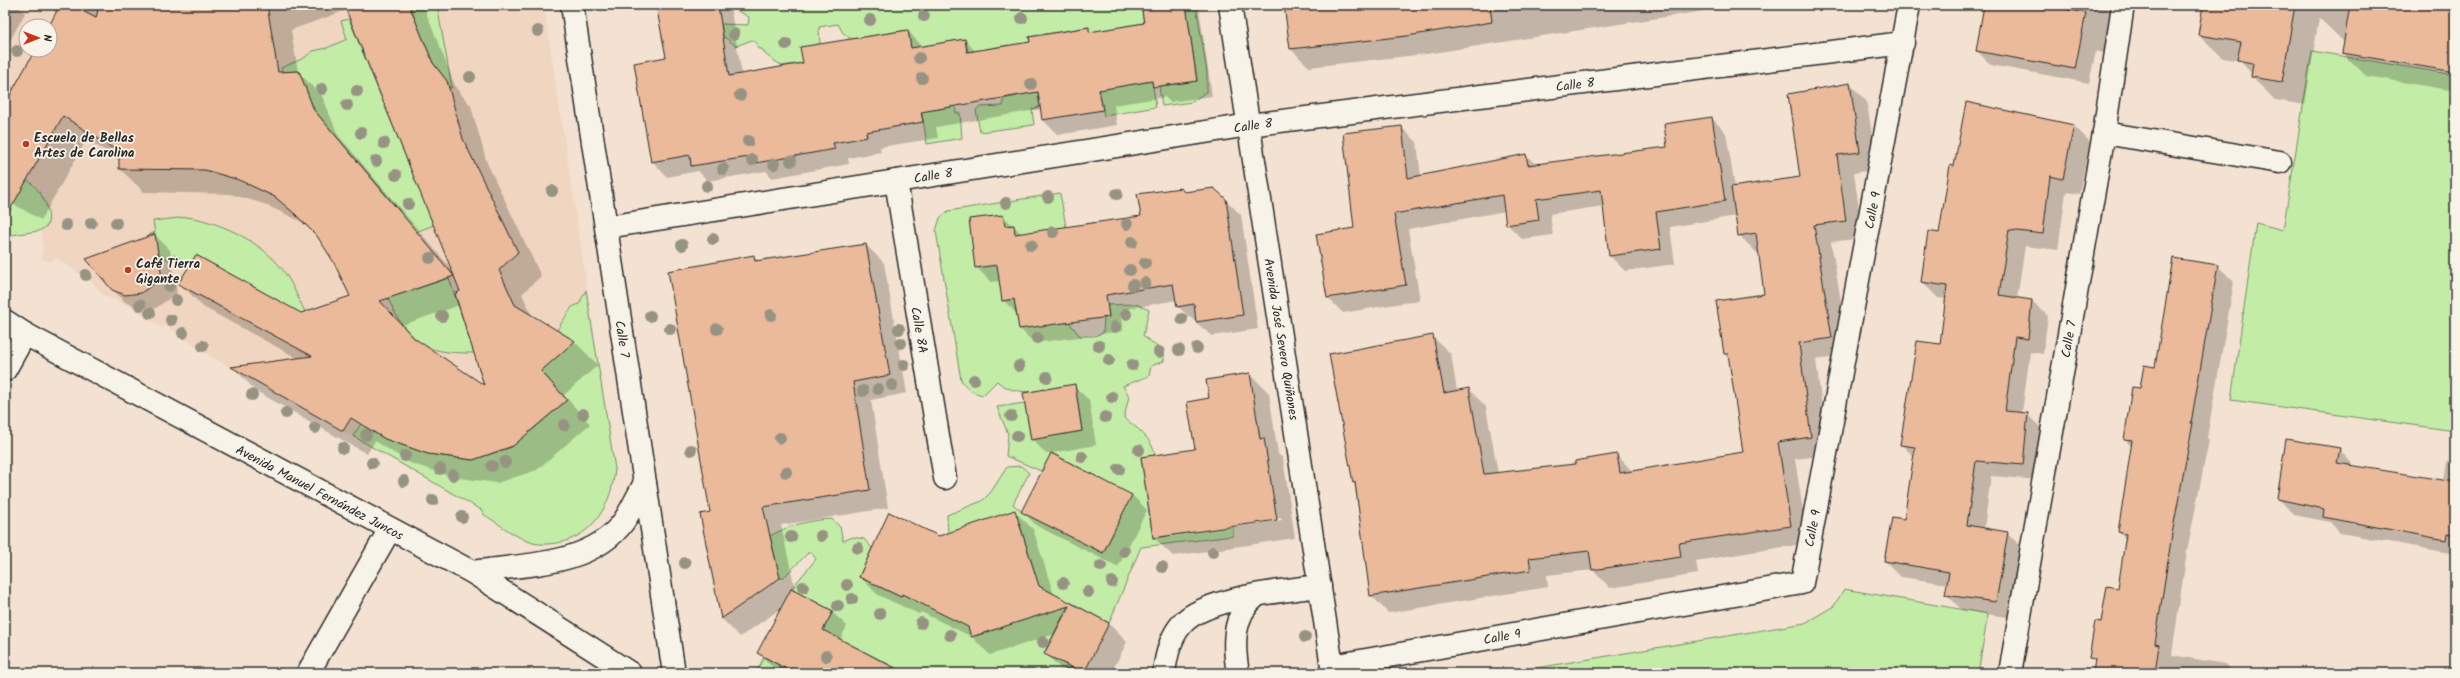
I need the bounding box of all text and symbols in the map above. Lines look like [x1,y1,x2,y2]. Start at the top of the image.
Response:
north arrow [18,18,58,58]
text: N [38,35,56,42]
street label: Calle 8 [1554,73,1596,98]
street label: Calle 8 [1232,113,1274,140]
place label: Escuela de Bellas Artes de Carolina [34,128,135,164]
marker: Escuela de Bellas Artes de Carolina [21,139,31,149]
street label: Calle 8 [912,163,954,190]
street label: Calle 9 [1860,189,1887,231]
place label: Café Tierra Gigante [136,254,200,290]
street label: Avenida José Severo Quiñones [1257,257,1304,422]
marker: Café Tierra Gigante [123,265,133,275]
street label: Calle 8A [904,305,933,355]
street label: Calle 7 [2056,318,2083,359]
street label: Calle 7 [608,319,635,360]
street label: Avenida Manuel Fernández Juncos [232,440,407,547]
street label: Calle 9 [1800,507,1827,549]
street label: Calle 9 [1482,624,1523,651]

